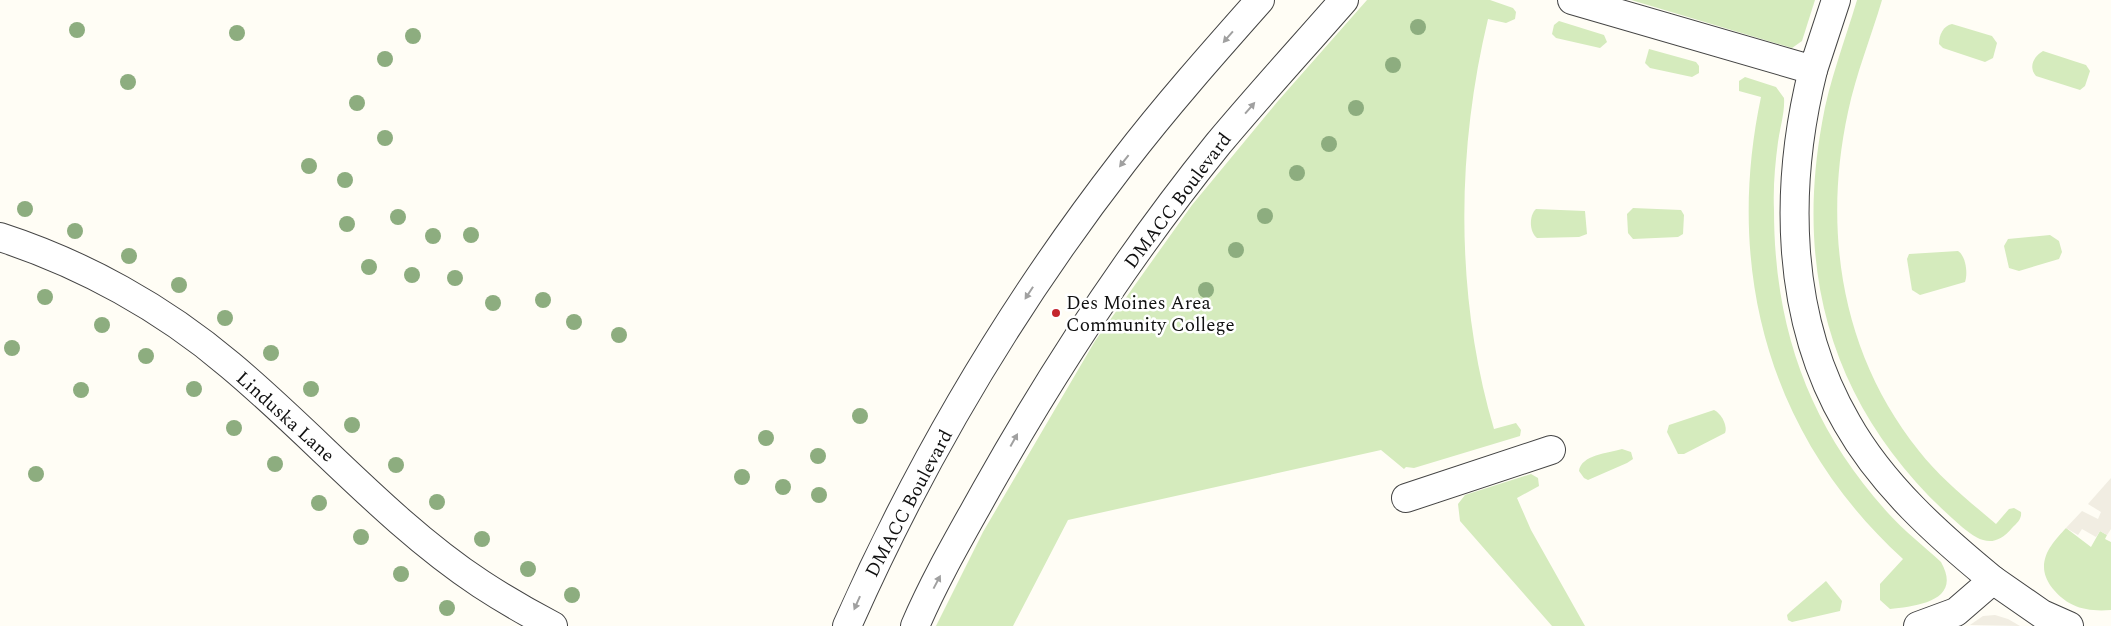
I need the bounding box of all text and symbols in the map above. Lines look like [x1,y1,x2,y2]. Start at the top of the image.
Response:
one-way arrow [1222,30,1234,42]
one-way arrow [1244,103,1256,115]
street label: DMACC Boulevard [1117,127,1239,275]
one-way arrow [1118,154,1129,167]
one-way arrow [1024,286,1033,299]
place label: Des Moines Area Community College [1066,289,1235,340]
marker: Des Moines Area Community College [1050,307,1062,319]
street label: Linduska Lane [229,365,341,470]
street label: DMACC Boulevard [858,425,961,583]
one-way arrow [1010,432,1018,447]
one-way arrow [933,575,941,590]
one-way arrow [853,596,861,610]

